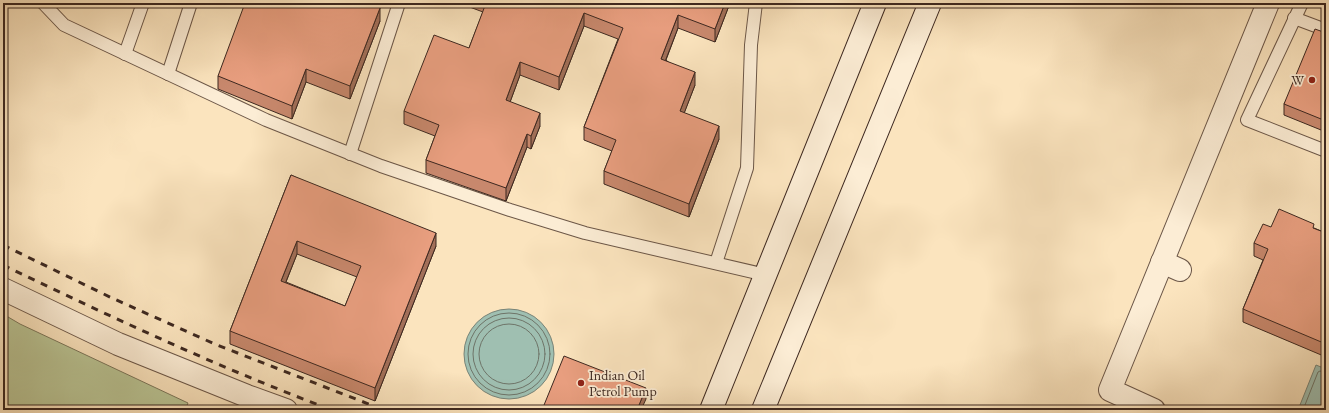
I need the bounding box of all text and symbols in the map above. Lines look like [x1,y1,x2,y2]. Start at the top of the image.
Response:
place label: W [1291,71,1305,89]
marker: W [1307,75,1317,85]
place label: Indian Oil Petrol Pump [589,366,657,400]
marker: Indian Oil Petrol Pump [576,378,586,388]

